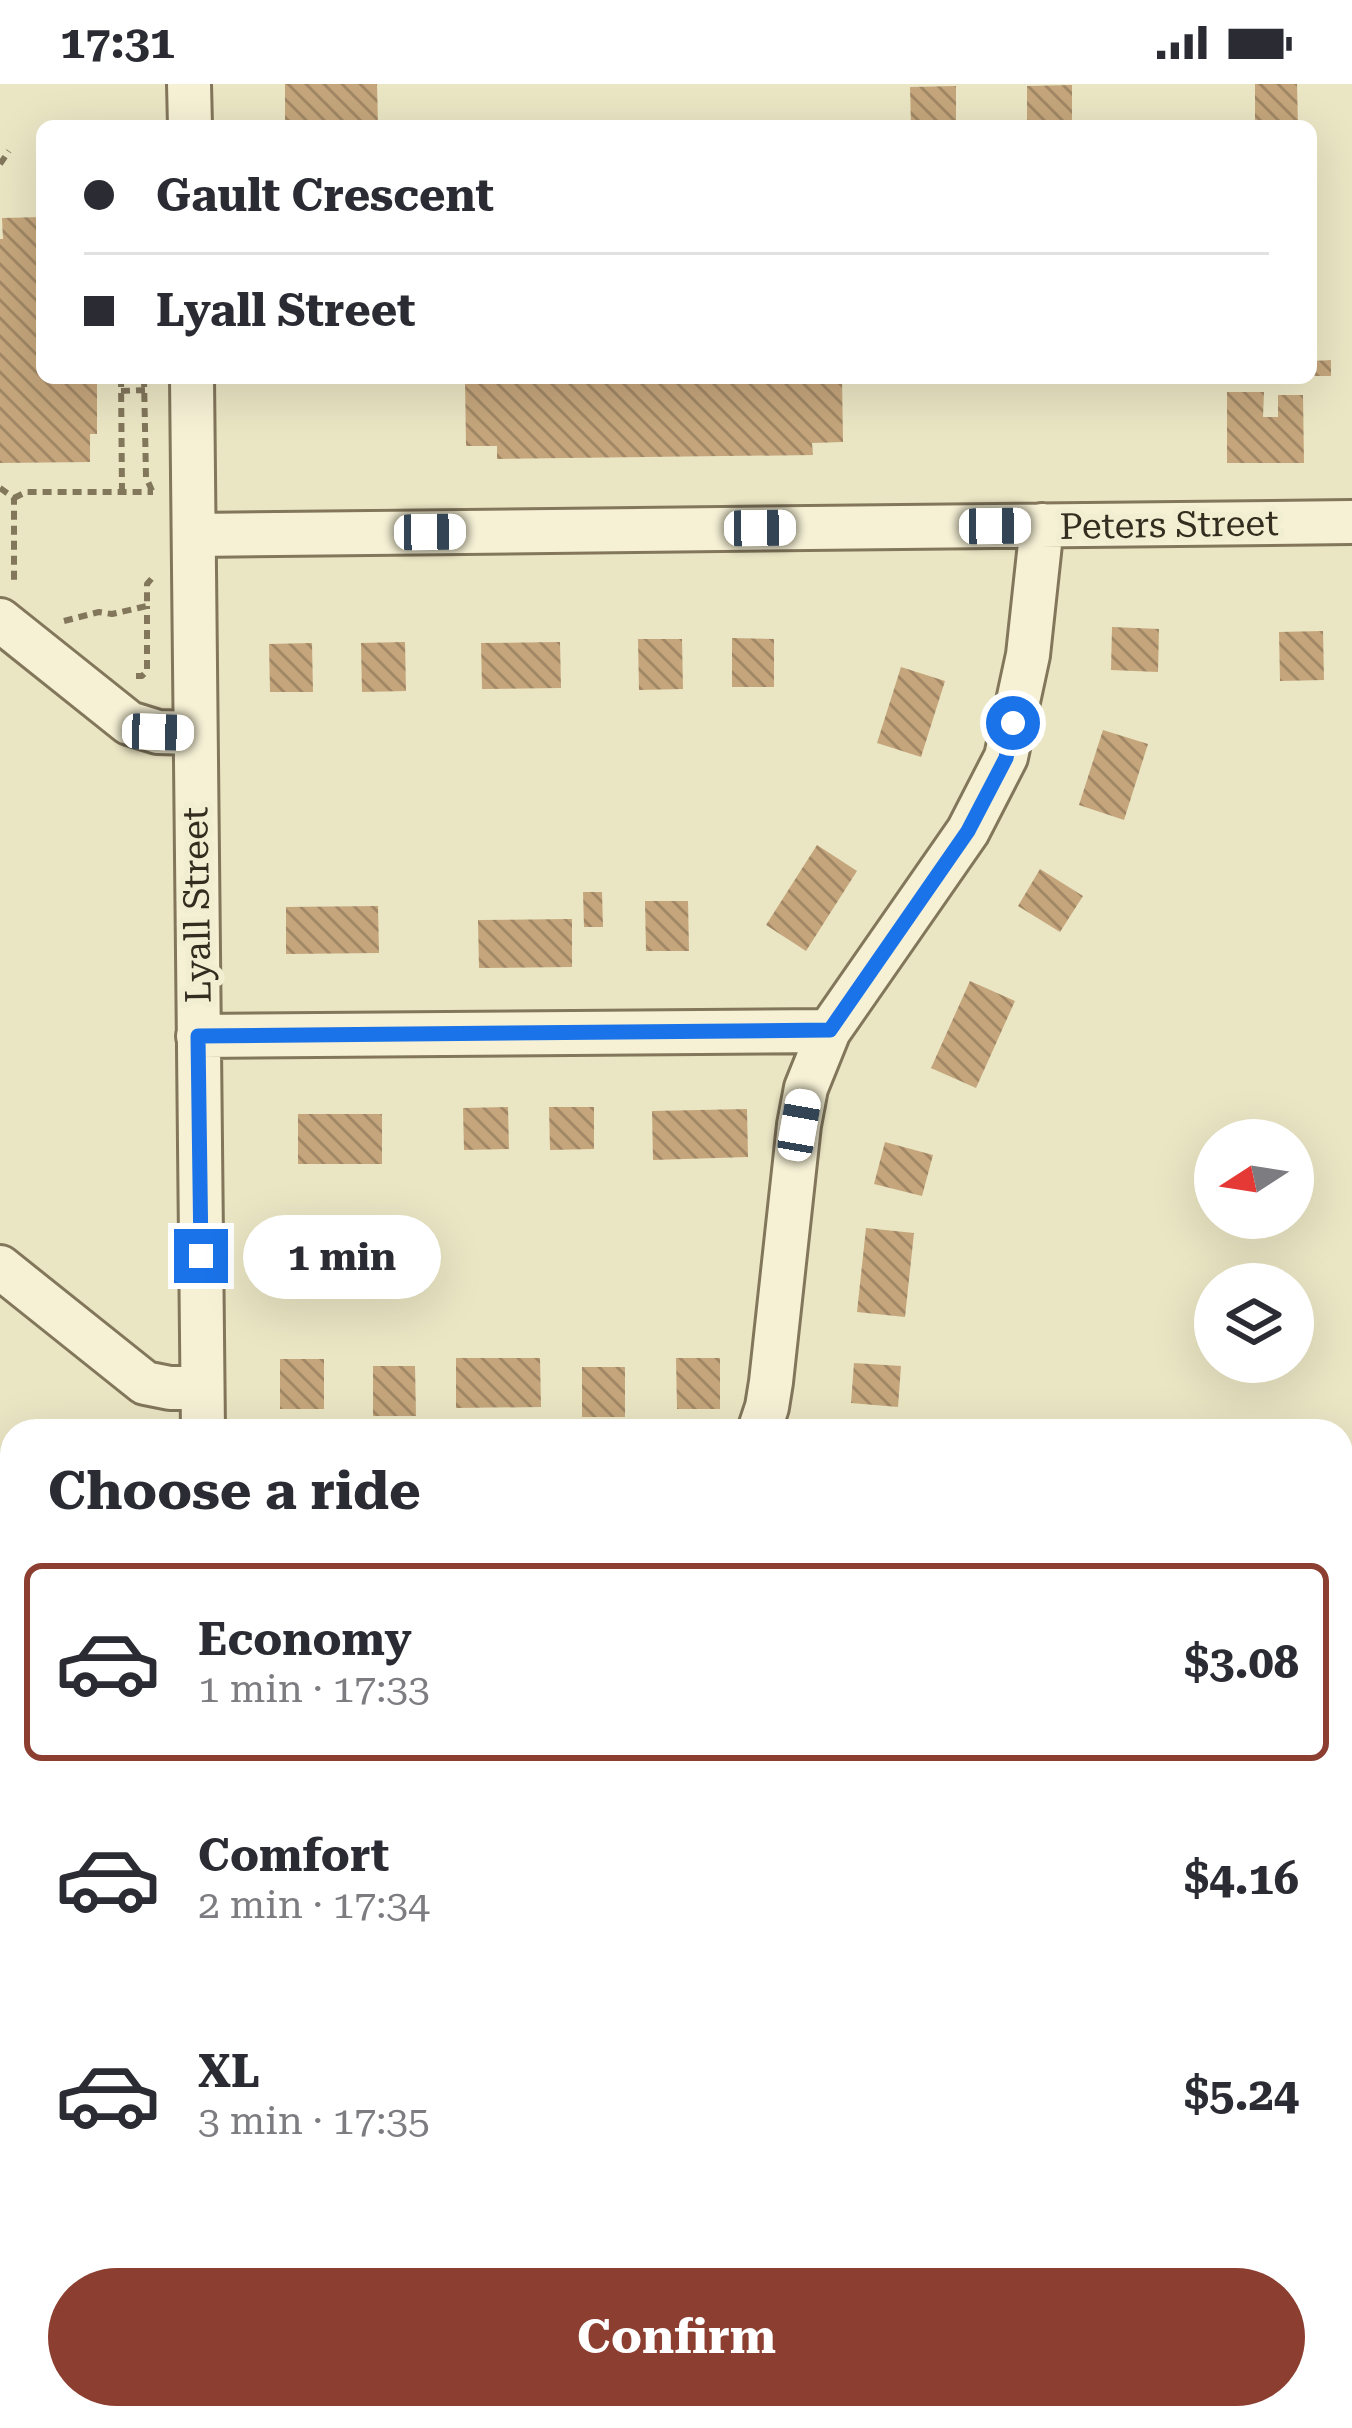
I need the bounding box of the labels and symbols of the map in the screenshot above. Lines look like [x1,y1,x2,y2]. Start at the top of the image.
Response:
street label: Peters Street [1059,502,1279,548]
car [959,507,1031,545]
car [724,509,796,547]
car [394,513,466,551]
route start [986,696,1040,750]
car [121,713,195,751]
street label: Lyall Street [174,806,220,1004]
car [775,1086,823,1164]
north arrow [1194,1119,1314,1239]
callout: 1 min [243,1214,441,1298]
route end [174,1229,228,1283]

